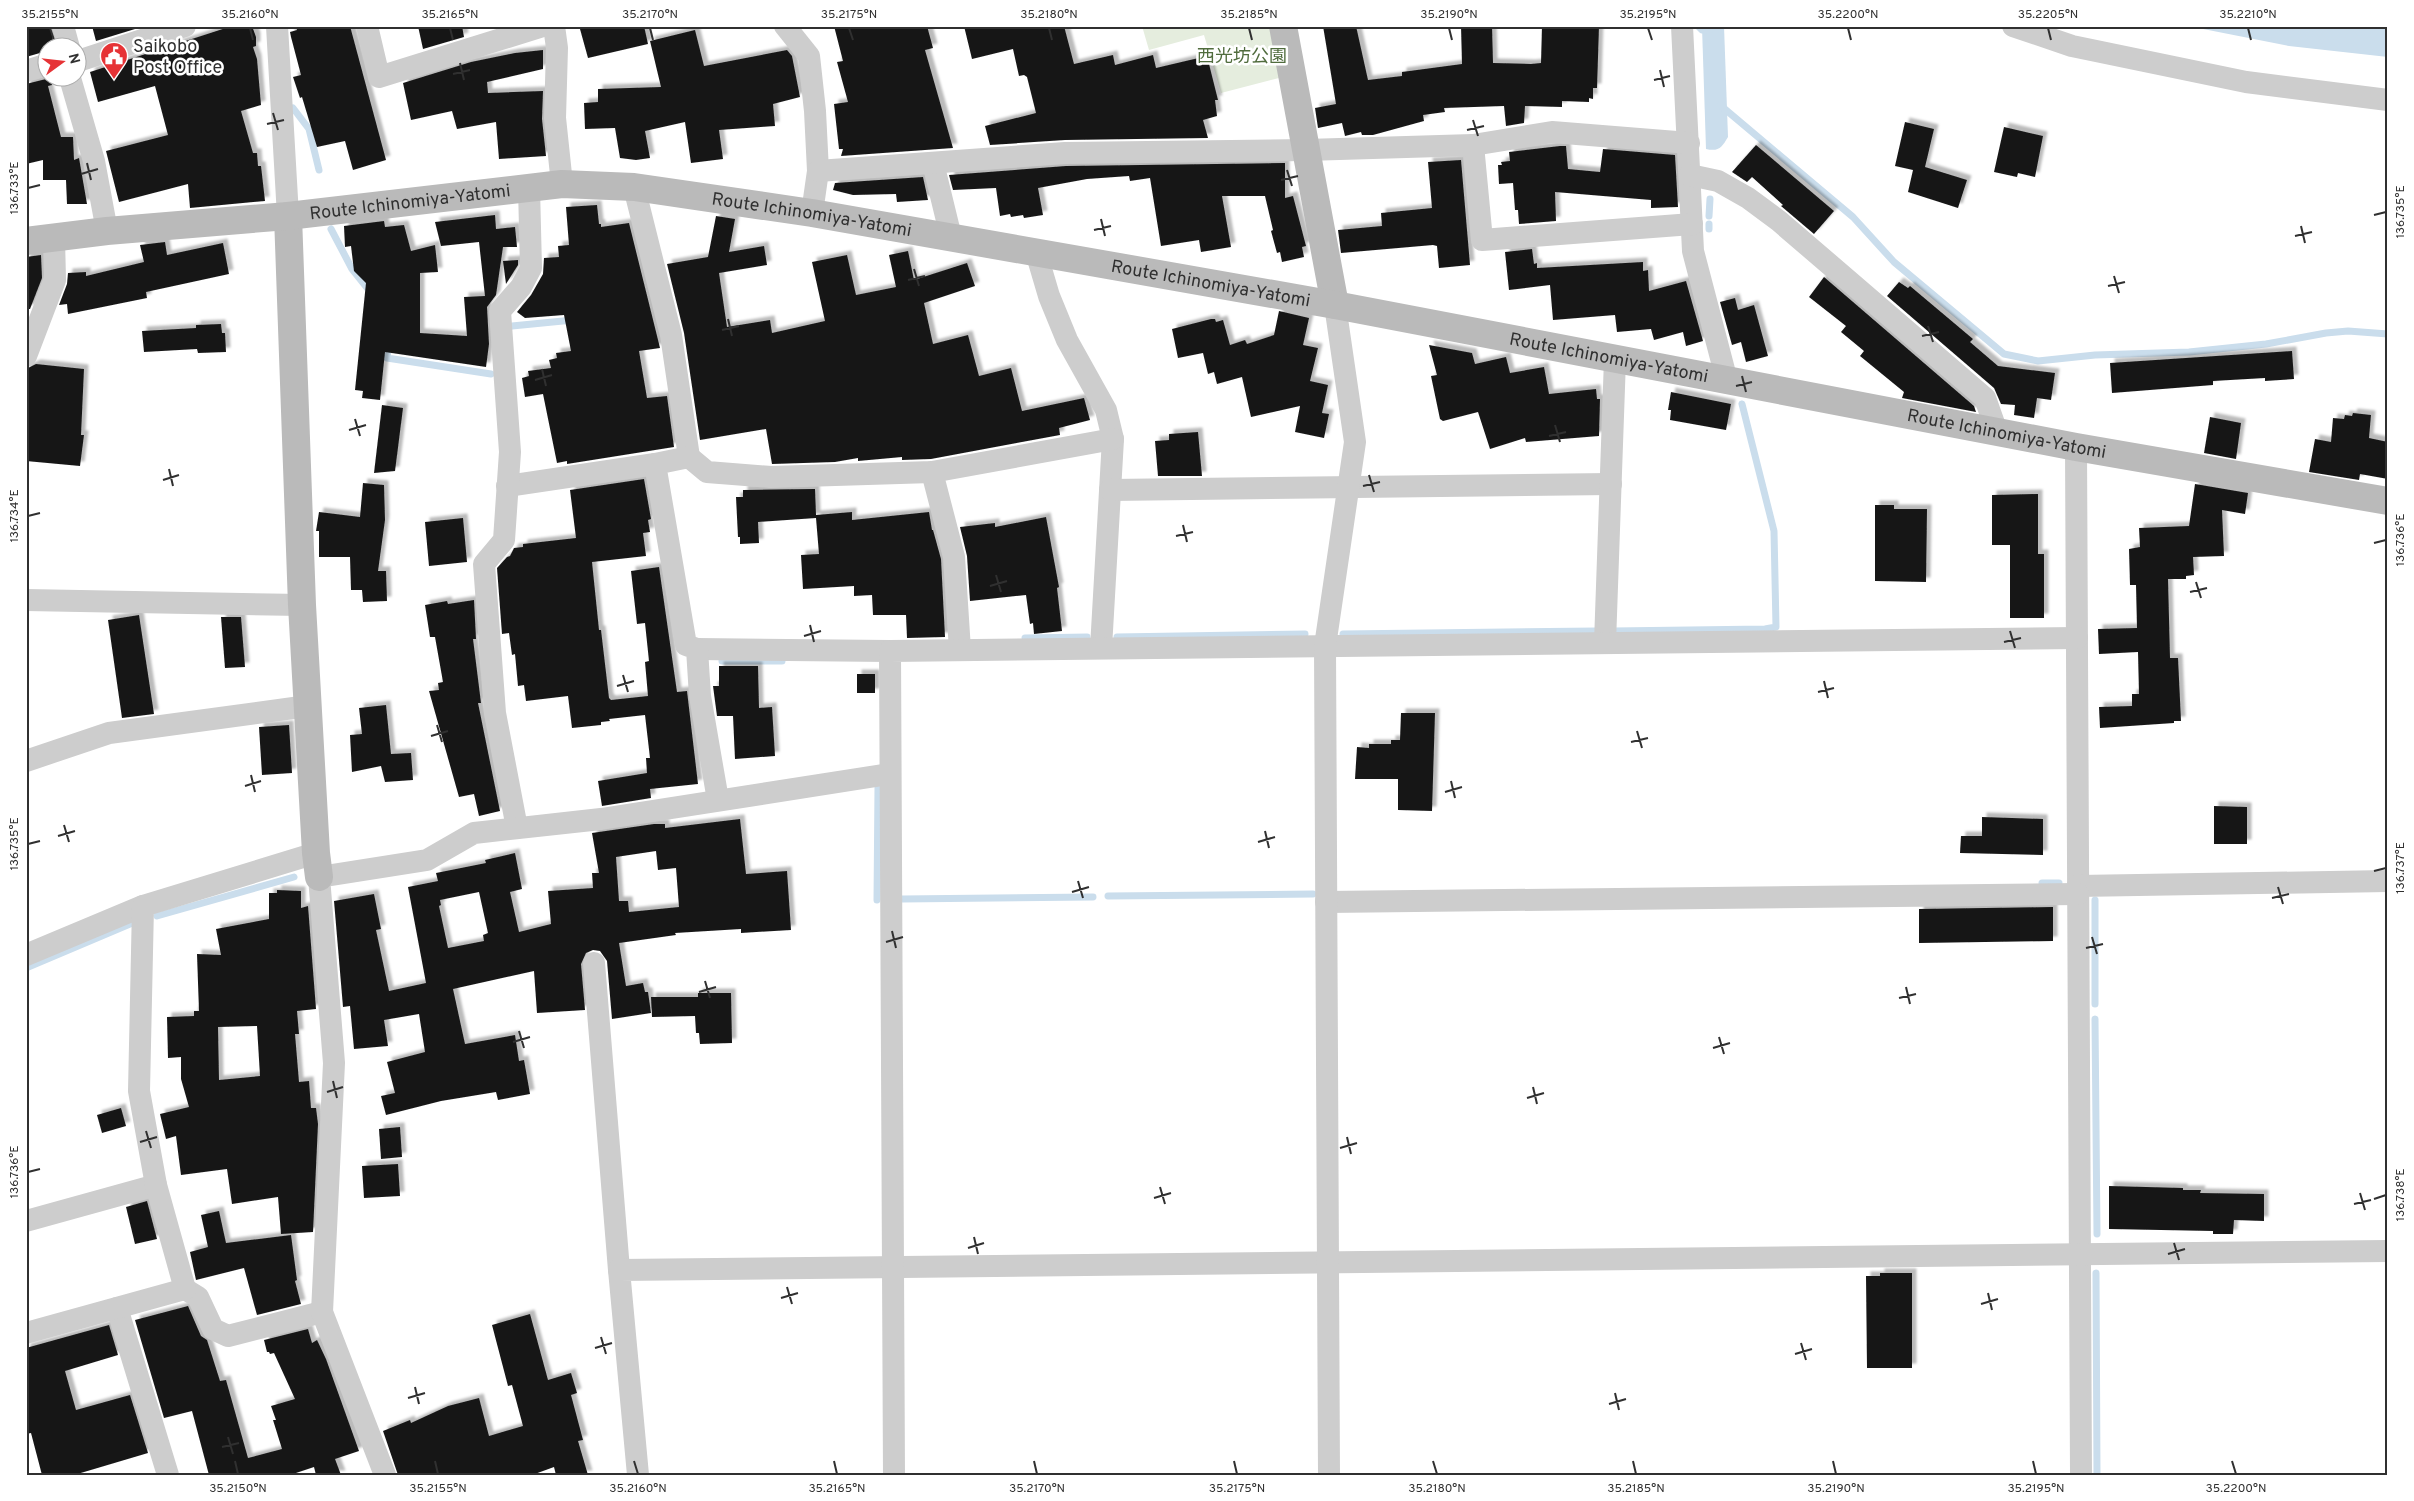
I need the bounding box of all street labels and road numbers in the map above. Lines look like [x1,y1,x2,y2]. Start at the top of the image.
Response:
street label: Route Ichinomiya-Yatomi [308,180,512,226]
street label: Route Ichinomiya-Yatomi [710,188,913,243]
street label: Route Ichinomiya-Yatomi [1109,256,1312,313]
street label: Route Ichinomiya-Yatomi [1507,329,1710,389]
street label: Route Ichinomiya-Yatomi [1905,405,2108,465]

